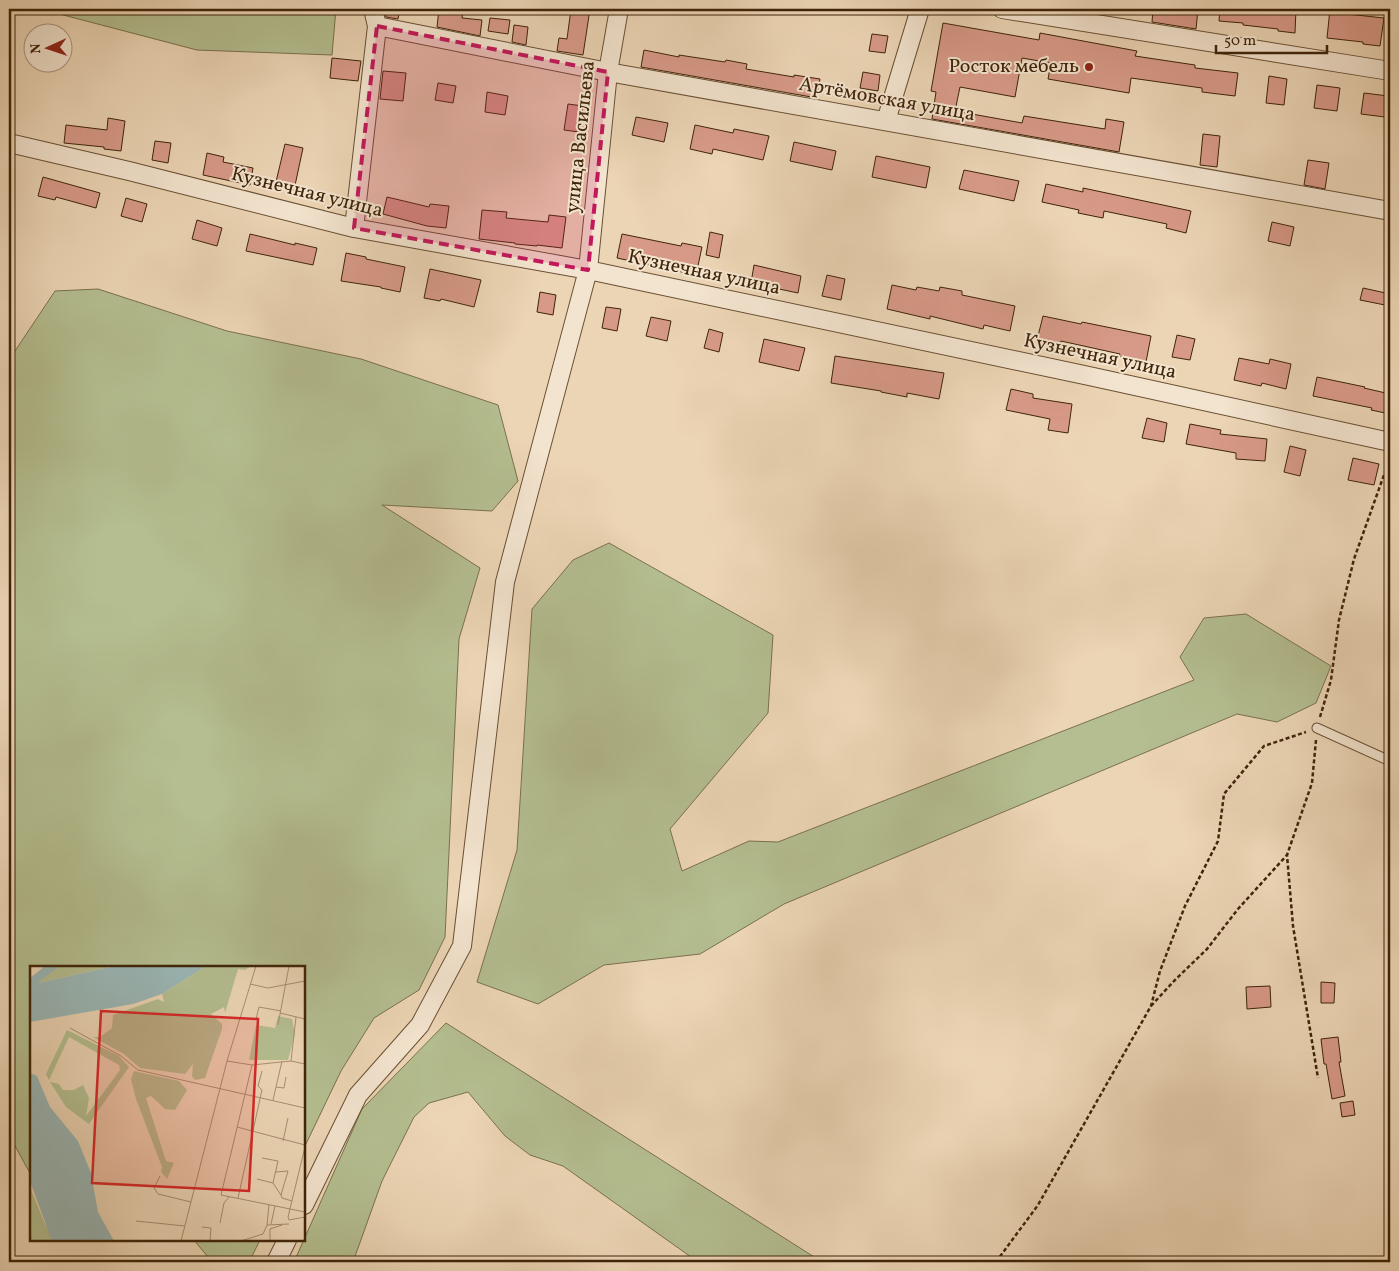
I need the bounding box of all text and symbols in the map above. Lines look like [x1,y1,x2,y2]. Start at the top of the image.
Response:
north arrow [22,22,72,72]
scale bar [1216,22,1328,54]
text: 50 m [1224,31,1256,52]
text: N [27,43,46,54]
place label: Росток мебель [949,53,1079,81]
street label: улица Васильева [559,59,603,215]
marker: Росток мебель [1083,61,1095,73]
street label: Артёмовская улица [797,71,977,129]
street label: Кузнечная улица [228,161,386,225]
street label: Кузнечная улица [625,243,783,303]
street label: Кузнечная улица [1021,327,1179,387]
inset map [30,966,305,1241]

